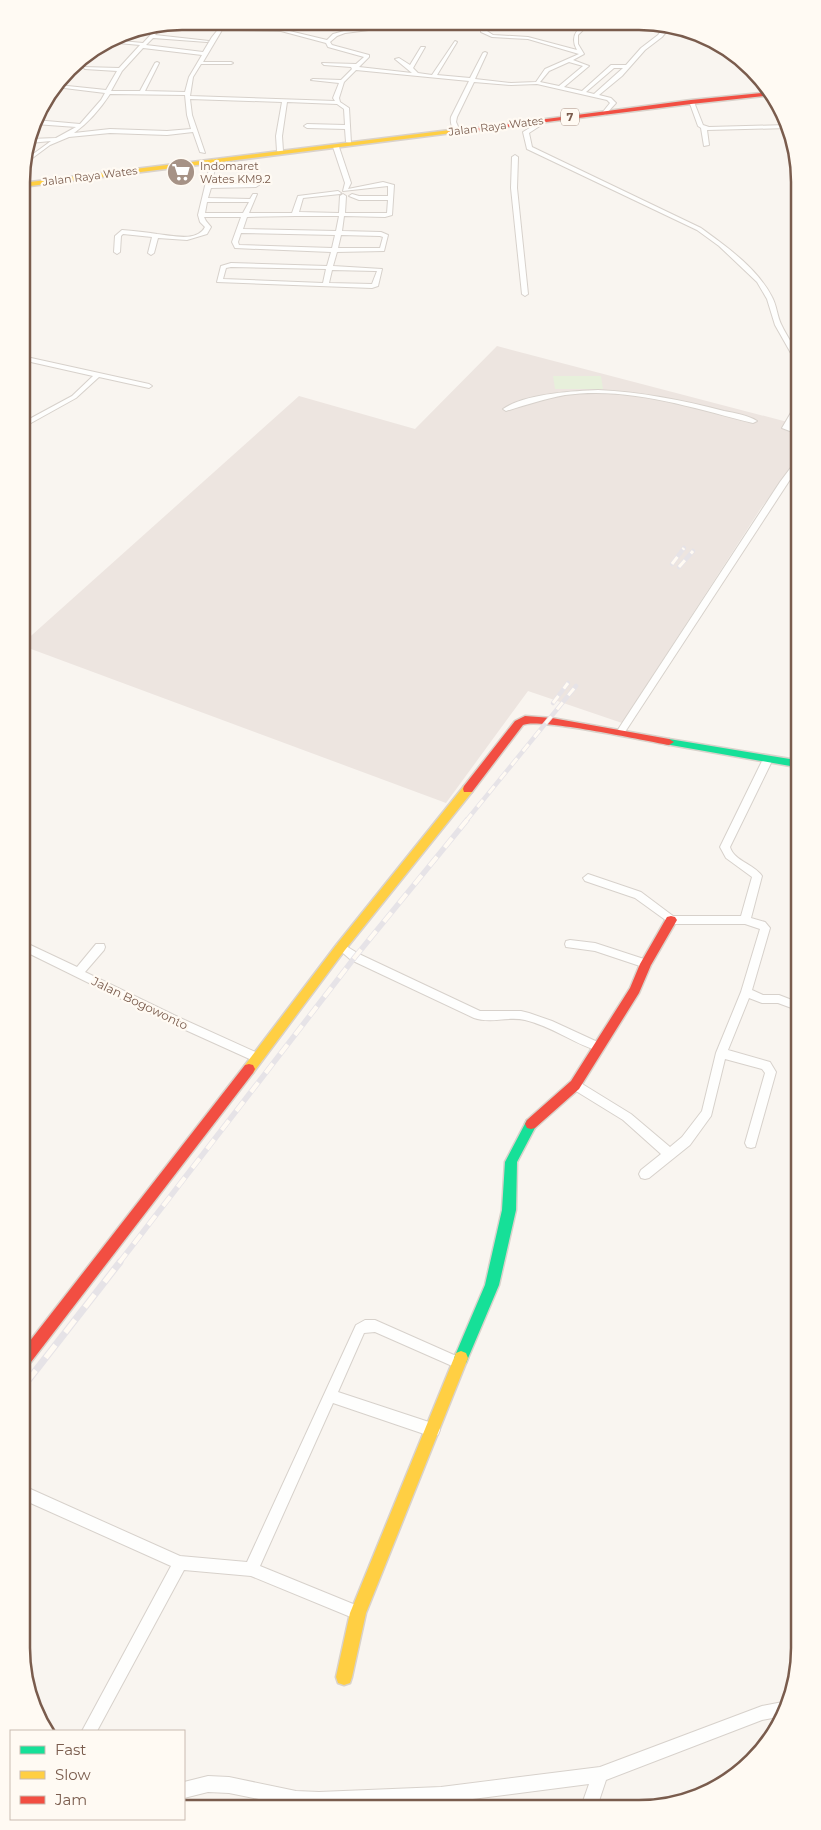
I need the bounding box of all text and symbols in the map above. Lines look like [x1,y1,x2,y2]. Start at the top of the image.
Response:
road number: 7 [561,108,579,125]
street label: Jalan Raya Wates [447,113,545,139]
supermarket icon: Indomaret Wates KM9.2 [166,157,196,187]
place label: Indomaret Wates KM9.2 [200,159,271,186]
street label: Jalan Raya Wates [41,163,139,189]
street label: Jalan Bogowonto [89,973,190,1033]
legend [10,1730,185,1820]
text: Fast [55,1740,86,1759]
text: Slow [55,1765,91,1784]
text: Jam [54,1790,87,1809]

